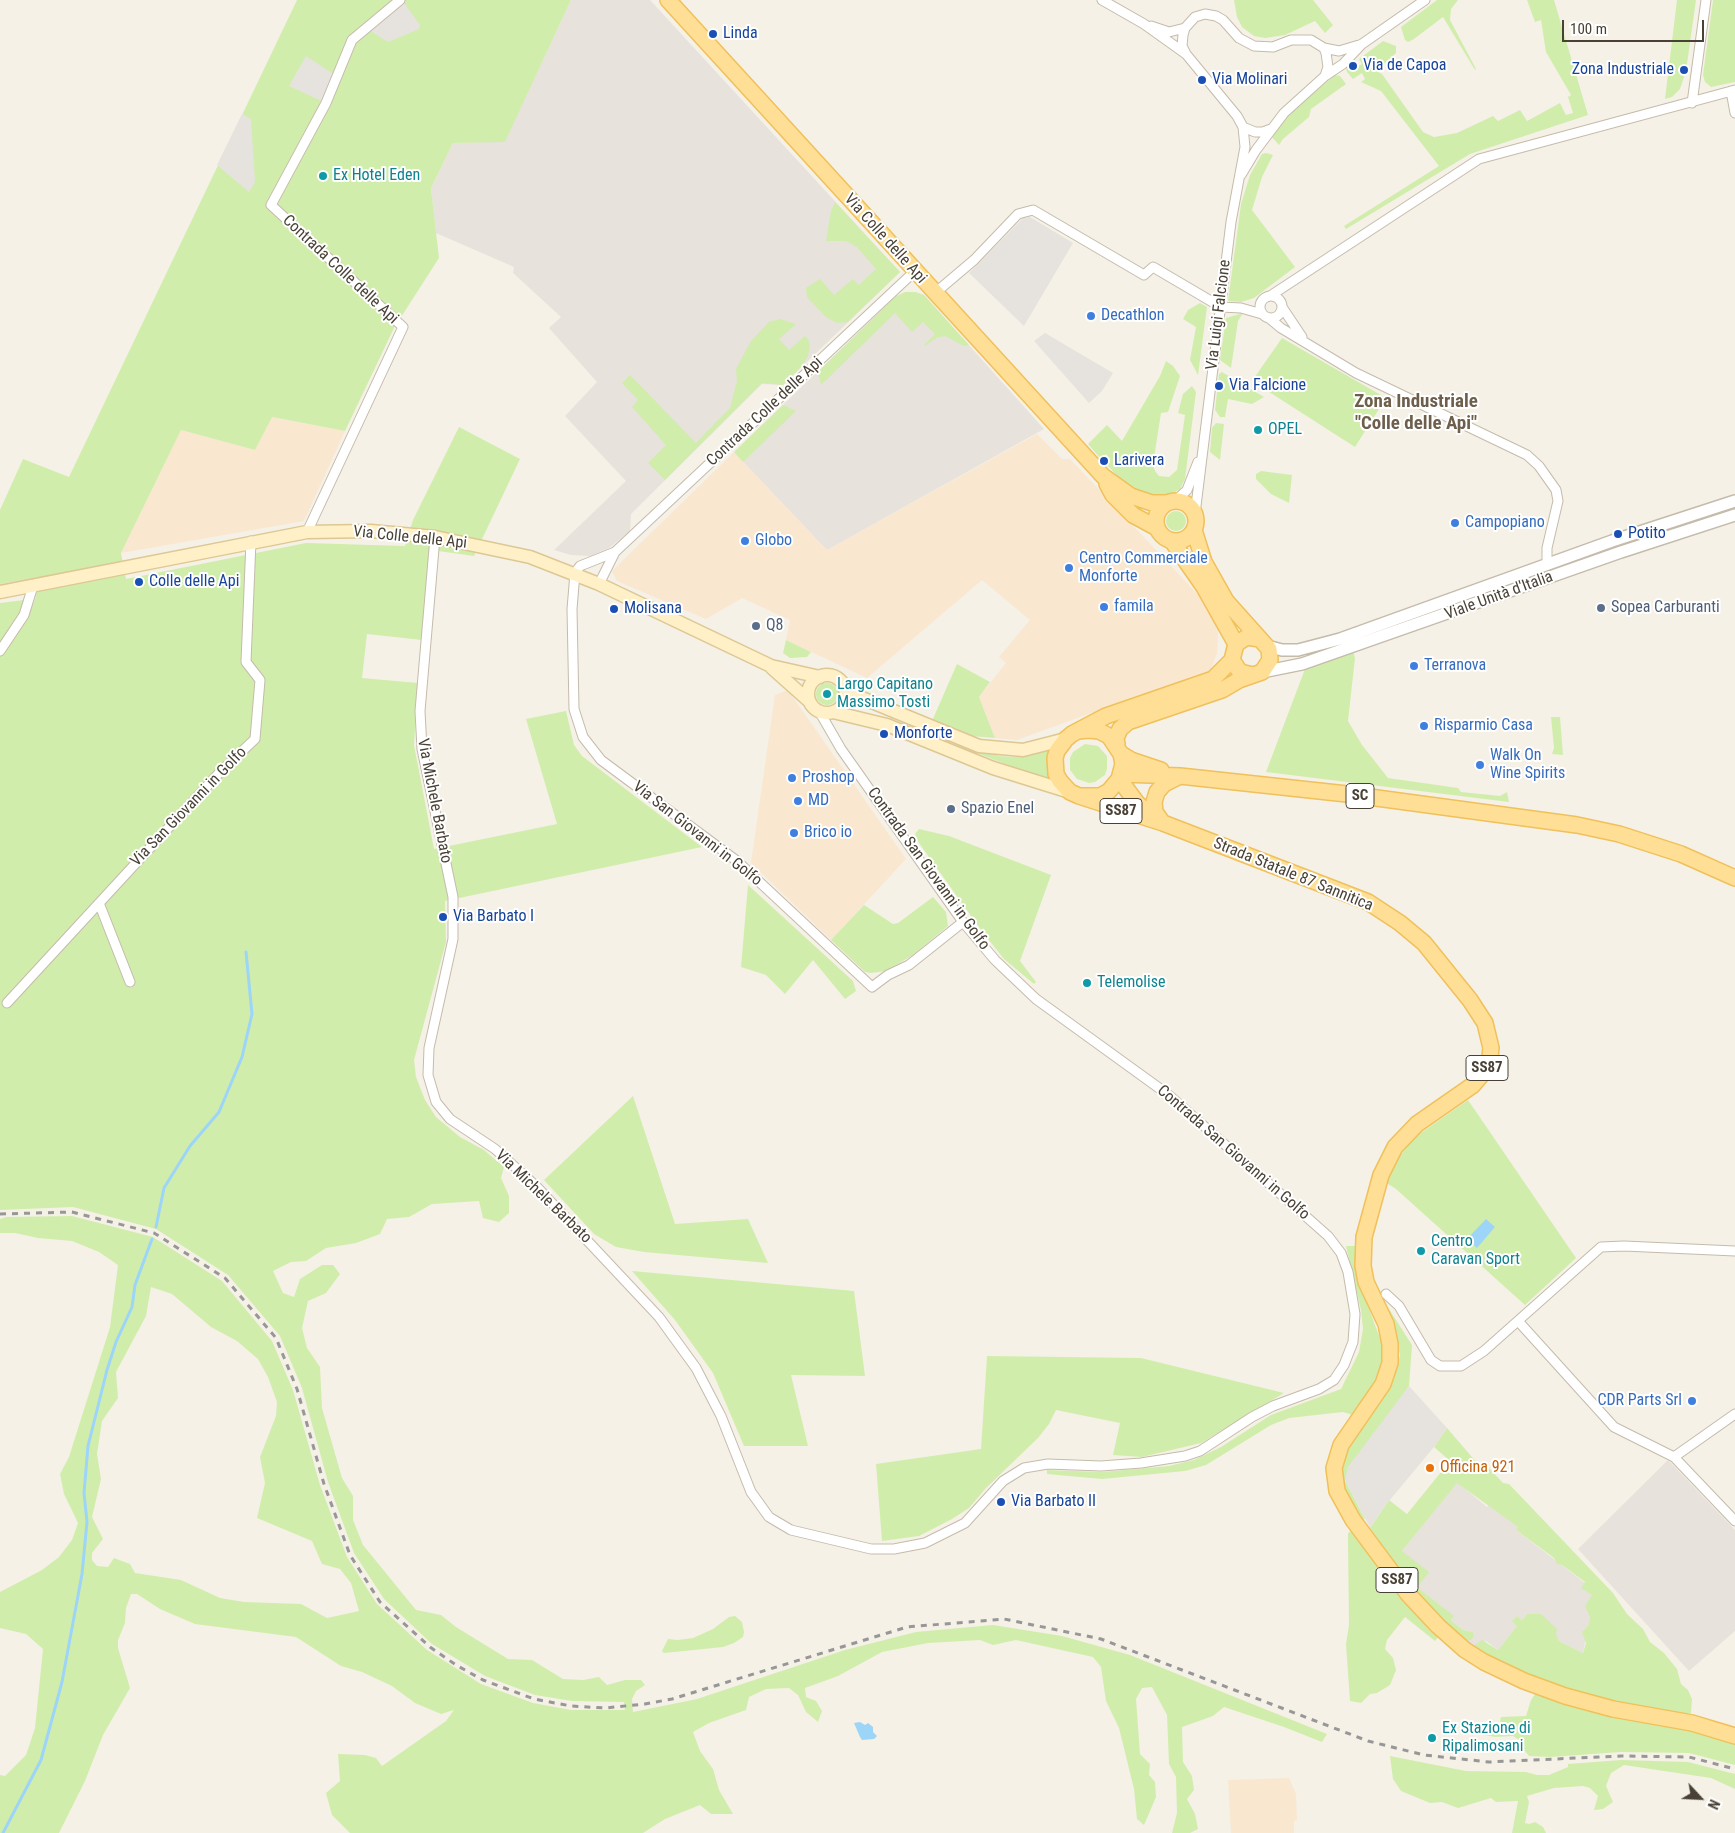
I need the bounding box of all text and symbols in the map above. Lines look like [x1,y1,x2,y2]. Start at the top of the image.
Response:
scale bar [1565,10,1708,42]
text: 100 m [1570,20,1607,38]
place label: Linda [723,24,758,44]
marker: Linda [707,28,719,40]
place label: Via de Capoa [1363,56,1446,76]
marker: Via de Capoa [1347,60,1359,72]
place label: Zona Industriale [1572,60,1674,80]
marker: Zona Industriale [1678,64,1690,76]
place label: Via Molinari [1212,70,1287,90]
marker: Via Molinari [1196,74,1208,86]
place label: Ex Hotel Eden [333,166,420,186]
marker: Ex Hotel Eden [317,170,329,182]
street label: Via Colle delle Api [840,190,930,288]
street label: Contrada Colle delle Api [278,211,402,329]
street label: Via Luigi Falcione [1203,259,1235,371]
place label: Decathlon [1101,306,1165,326]
marker: Decathlon [1085,310,1097,322]
street label: Contrada Colle delle Api [703,353,827,471]
place label: Via Falcione [1229,376,1306,396]
marker: Via Falcione [1213,380,1225,392]
district label: Zona Industriale "Colle delle Api" [1354,391,1478,435]
place label: OPEL [1268,420,1302,440]
marker: OPEL [1252,424,1264,436]
place label: Larivera [1114,451,1164,471]
marker: Larivera [1098,455,1110,467]
place label: Campopiano [1465,513,1545,533]
marker: Campopiano [1449,517,1461,529]
street label: Via Colle delle Api [352,522,468,554]
place label: Potito [1628,524,1666,544]
marker: Potito [1612,528,1624,540]
place label: Globo [755,531,792,551]
marker: Globo [739,535,751,547]
place label: Centro Commerciale Monforte [1079,549,1208,587]
marker: Centro Commerciale Monforte [1063,562,1075,574]
street label: Viale Unità d'Italia [1442,568,1556,624]
place label: Colle delle Api [149,572,239,592]
marker: Colle delle Api [133,576,145,588]
place label: famila [1114,597,1154,617]
place label: Sopea Carburanti [1611,598,1720,618]
place label: Molisana [624,599,682,619]
marker: famila [1098,601,1110,613]
marker: Sopea Carburanti [1595,602,1607,614]
marker: Molisana [608,603,620,615]
place label: Q8 [766,616,784,636]
marker: Q8 [750,620,762,632]
place label: Terranova [1424,656,1486,676]
marker: Terranova [1408,660,1420,672]
place label: Largo Capitano Massimo Tosti [837,675,933,713]
marker: Largo Capitano Massimo Tosti [821,688,833,700]
place label: Risparmio Casa [1434,716,1533,736]
marker: Risparmio Casa [1418,720,1430,732]
place label: Monforte [894,724,952,744]
marker: Monforte [878,728,890,740]
street label: Via Michele Barbato [412,737,456,865]
street label: Via San Giovanni in Golfo [127,743,251,871]
place label: Walk On Wine Spirits [1490,746,1565,784]
marker: Walk On Wine Spirits [1474,759,1486,771]
place label: Proshop [802,768,855,788]
marker: Proshop [786,772,798,784]
street label: Via San Giovanni in Golfo [628,777,766,891]
street label: Contrada San Giovanni in Golfo [863,784,993,954]
road number: SC [1346,784,1374,808]
place label: MD [808,791,829,811]
marker: MD [792,795,804,807]
road number: SS87 [1100,798,1142,824]
place label: Spazio Enel [961,799,1034,819]
marker: Spazio Enel [945,803,957,815]
place label: Brico io [804,823,852,843]
marker: Brico io [788,827,800,839]
street label: Strada Statale 87 Sannitica [1210,834,1376,916]
place label: Via Barbato I [453,907,534,927]
marker: Via Barbato I [437,911,449,923]
place label: Telemolise [1097,973,1165,993]
marker: Telemolise [1081,977,1093,989]
road number: SS87 [1466,1056,1508,1080]
street label: Contrada San Giovanni in Golfo [1153,1081,1313,1225]
street label: Via Michele Barbato [491,1146,595,1248]
place label: Centro Caravan Sport [1431,1232,1520,1270]
marker: Centro Caravan Sport [1415,1245,1427,1257]
place label: CDR Parts Srl [1597,1391,1682,1411]
marker: CDR Parts Srl [1686,1395,1698,1407]
place label: Officina 921 [1440,1458,1515,1478]
marker: Officina 921 [1424,1462,1436,1474]
place label: Via Barbato II [1011,1492,1096,1512]
marker: Via Barbato II [995,1496,1007,1508]
road number: SS87 [1376,1568,1418,1592]
place label: Ex Stazione di Ripalimosani [1442,1719,1531,1757]
marker: Ex Stazione di Ripalimosani [1426,1732,1438,1744]
north arrow [1675,1773,1725,1823]
text: N [1705,1797,1723,1812]

